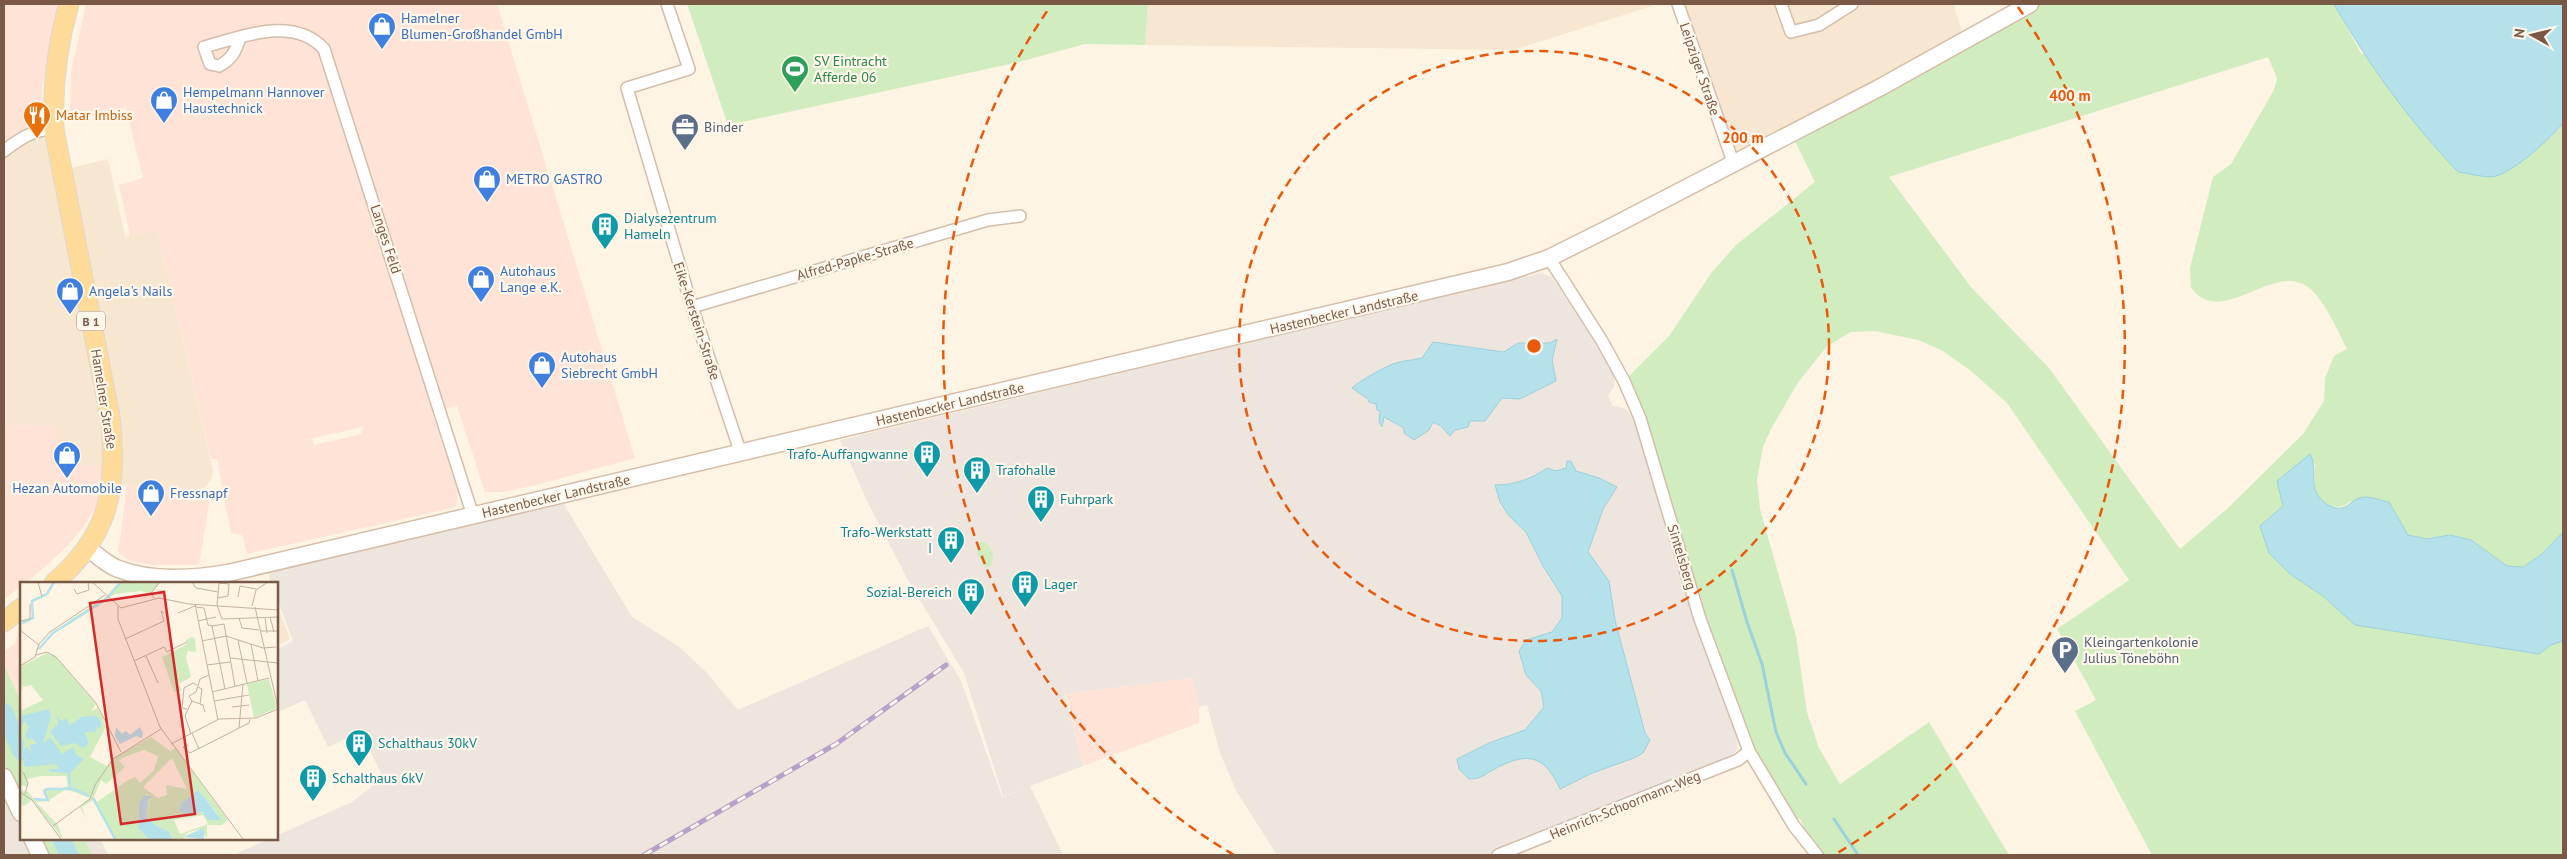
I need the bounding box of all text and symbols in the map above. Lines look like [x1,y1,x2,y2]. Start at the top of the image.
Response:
place label: Hamelner Blumen-Großhandel GmbH [401,9,563,43]
north arrow [2507,10,2557,60]
shop icon: Hamelner Blumen-Großhandel GmbH [367,11,397,50]
street label: Leipziger Straße [1676,20,1724,118]
text: N [2510,27,2529,39]
place label: SV Eintracht Afferde 06 [814,52,887,86]
sports icon: SV Eintracht Afferde 06 [780,54,810,93]
place label: Hempelmann Hannover Haustechnick [183,83,325,117]
shop icon: Hempelmann Hannover Haustechnick [149,85,179,124]
text: 400 m [2049,86,2091,105]
restaurant icon: Matar Imbiss [22,100,52,139]
place label: Matar Imbiss [56,106,133,124]
office icon: Binder [670,112,700,151]
place label: Binder [704,118,743,136]
text: 200 m [1722,128,1764,147]
shop icon: METRO GASTRO [472,164,502,203]
place label: METRO GASTRO [506,170,603,188]
street label: Langes Feld [366,202,406,276]
place label: Dialysezentrum Hameln [624,209,717,243]
building icon: Dialysezentrum Hameln [590,211,620,250]
street label: Alfred-Papke-Straße [794,234,916,284]
street label: Eike-Kerstein-Straße [669,260,725,382]
place label: Autohaus Lange e.K. [500,262,562,296]
shop icon: Autohaus Lange e.K. [466,264,496,303]
shop icon: Angela's Nails [55,276,85,315]
place label: Angela's Nails [89,282,172,300]
street label: Hastenbecker Landstraße [1268,286,1420,338]
road number: B 1 [77,312,105,331]
centre of rings [1525,337,1543,355]
street label: Hamelner Straße [87,347,121,451]
place label: Autohaus Siebrecht GmbH [561,348,658,382]
shop icon: Autohaus Siebrecht GmbH [527,350,557,389]
street label: Hastenbecker Landstraße [874,378,1026,430]
building icon: Trafo-Auffangwanne [912,439,942,478]
shop icon: Hezan Automobile [52,440,82,479]
place label: Trafo-Auffangwanne [787,445,908,463]
building icon: Trafohalle [962,455,992,494]
place label: Trafohalle [996,461,1056,479]
street label: Hastenbecker Landstraße [480,470,632,522]
shop icon: Fressnapf [136,478,166,517]
place label: Hezan Automobile [12,479,122,497]
place label: Fressnapf [170,484,228,502]
building icon: Fuhrpark [1026,484,1056,523]
place label: Fuhrpark [1060,490,1113,508]
street label: Sintelsberg [1664,522,1700,592]
place label: Trafo-Werkstatt I [840,523,932,557]
building icon: Trafo-Werkstatt I [936,525,966,564]
building icon: Lager [1010,569,1040,608]
place label: Lager [1044,575,1078,593]
building icon: Sozial-Bereich [956,577,986,616]
inset map [20,582,278,839]
place label: Sozial-Bereich [866,583,952,601]
place label: Kleingartenkolonie Julius Töneböhn [2083,633,2198,667]
parking icon: Kleingartenkolonie Julius Töneböhn [2050,635,2080,674]
building icon: Schalthaus 30kV [344,728,374,767]
place label: Schalthaus 30kV [378,734,477,752]
building icon: Schalthaus 6kV [298,763,328,802]
street label: Heinrich-Schoormann-Weg [1547,767,1703,843]
place label: Schalthaus 6kV [332,769,423,787]

